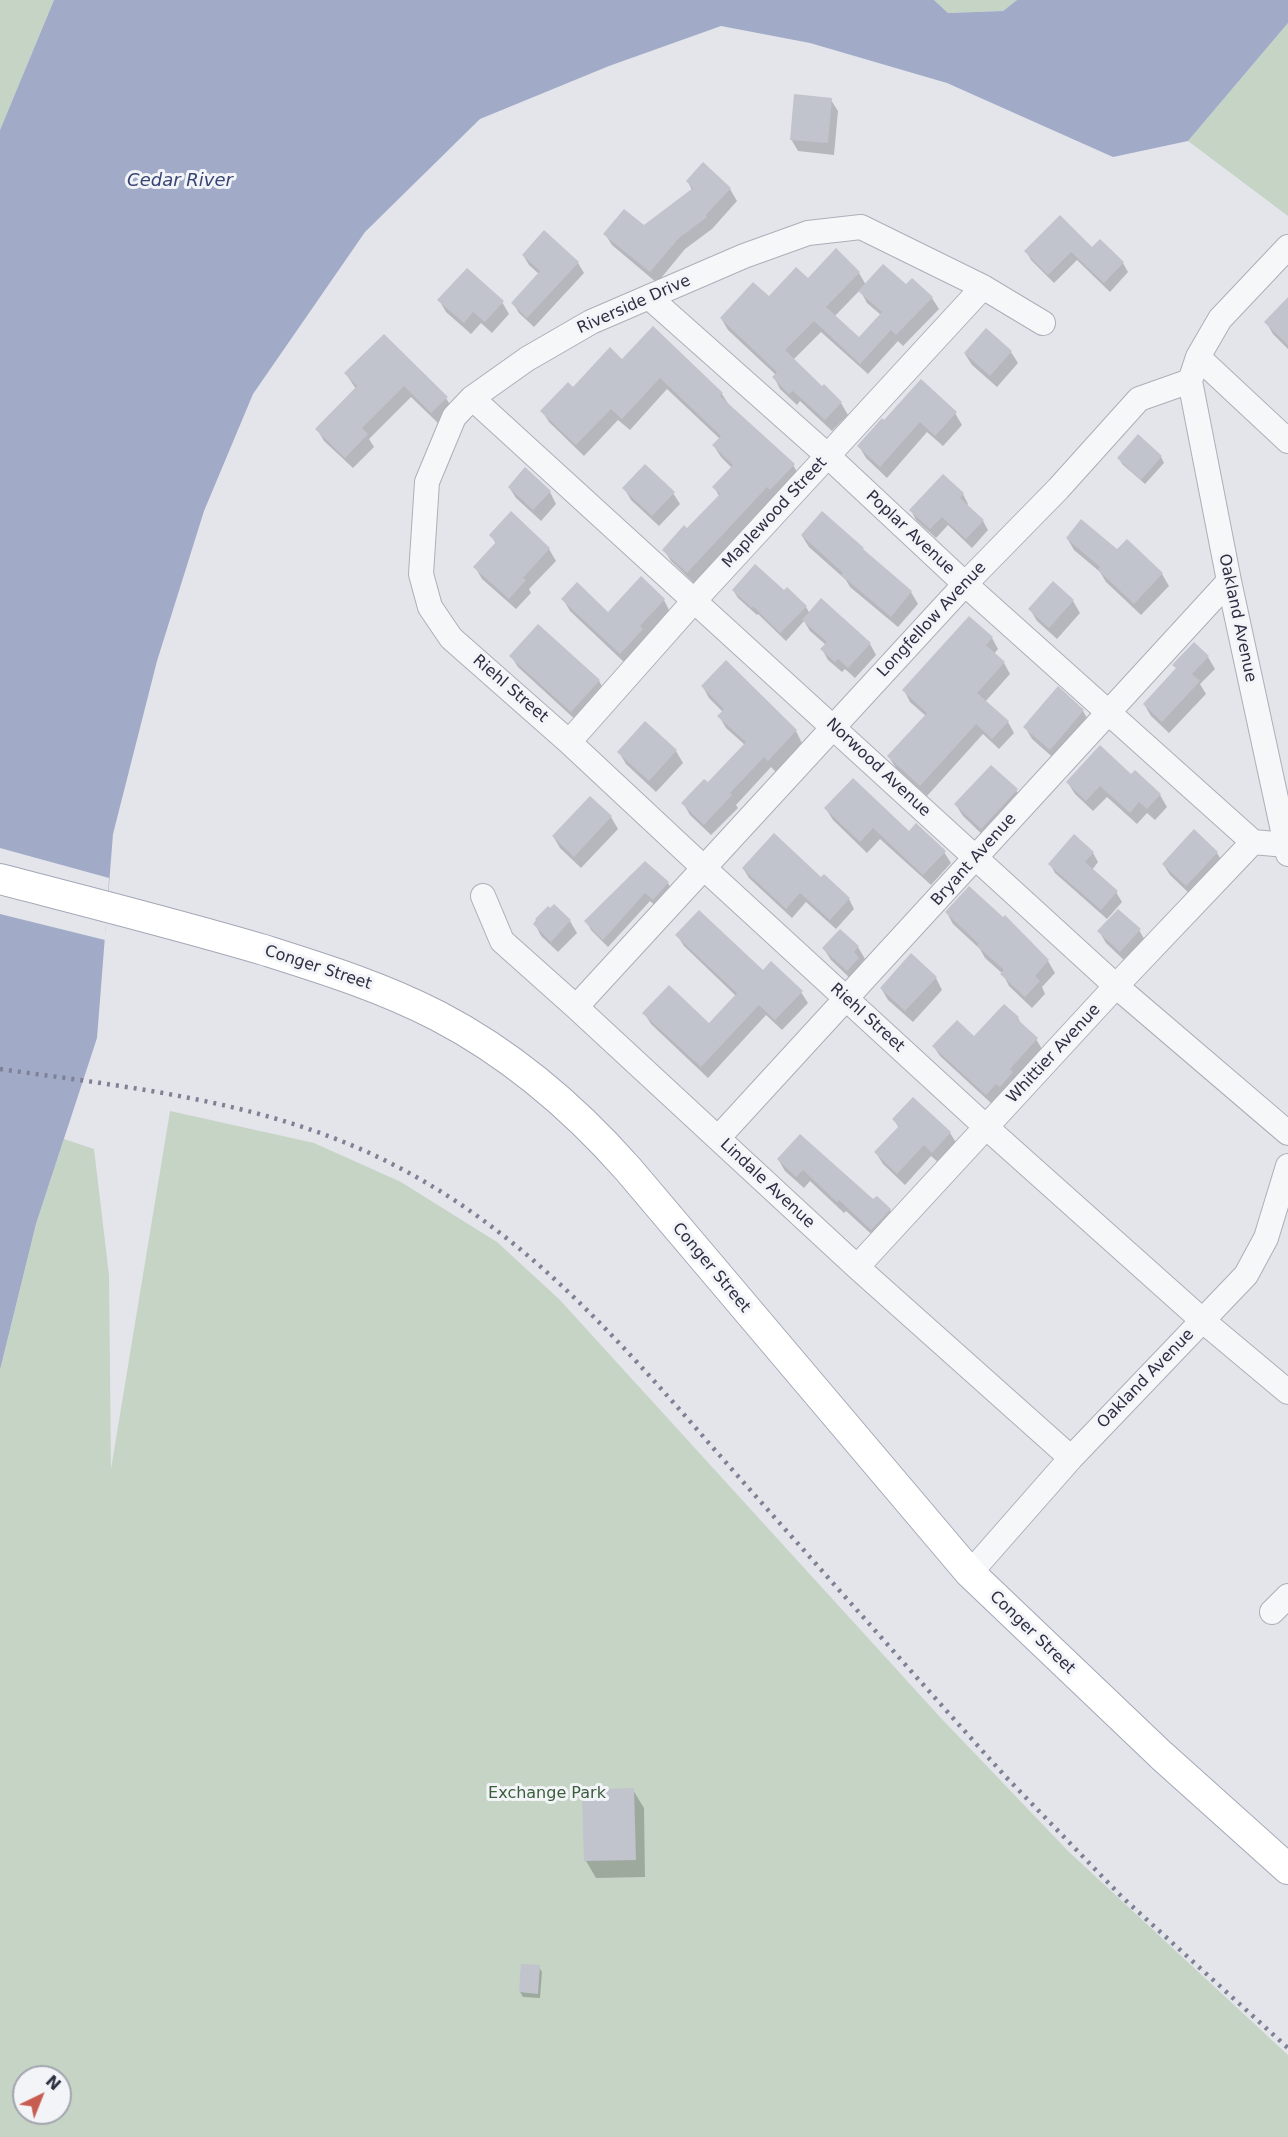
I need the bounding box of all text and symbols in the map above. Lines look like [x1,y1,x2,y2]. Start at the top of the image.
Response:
water label: Cedar River [127,170,233,192]
street label: Riverside Drive [574,271,694,339]
street label: Maplewood Street [719,454,831,572]
street label: Poplar Avenue [862,487,958,579]
street label: Oakland Avenue [1214,552,1260,684]
street label: Longfellow Avenue [874,558,990,682]
street label: Riehl Street [468,651,552,727]
street label: Norwood Avenue [822,715,934,821]
street label: Bryant Avenue [927,810,1021,910]
street label: Conger Street [262,942,374,994]
street label: Riehl Street [826,980,908,1056]
street label: Whittier Avenue [1003,1001,1105,1107]
street label: Lindale Avenue [716,1135,818,1233]
street label: Conger Street [668,1219,754,1317]
street label: Oakland Avenue [1094,1325,1198,1433]
street label: Conger Street [985,1587,1079,1679]
park label: Exchange Park [488,1784,606,1804]
north arrow [12,2065,72,2125]
text: N [42,2071,65,2094]

